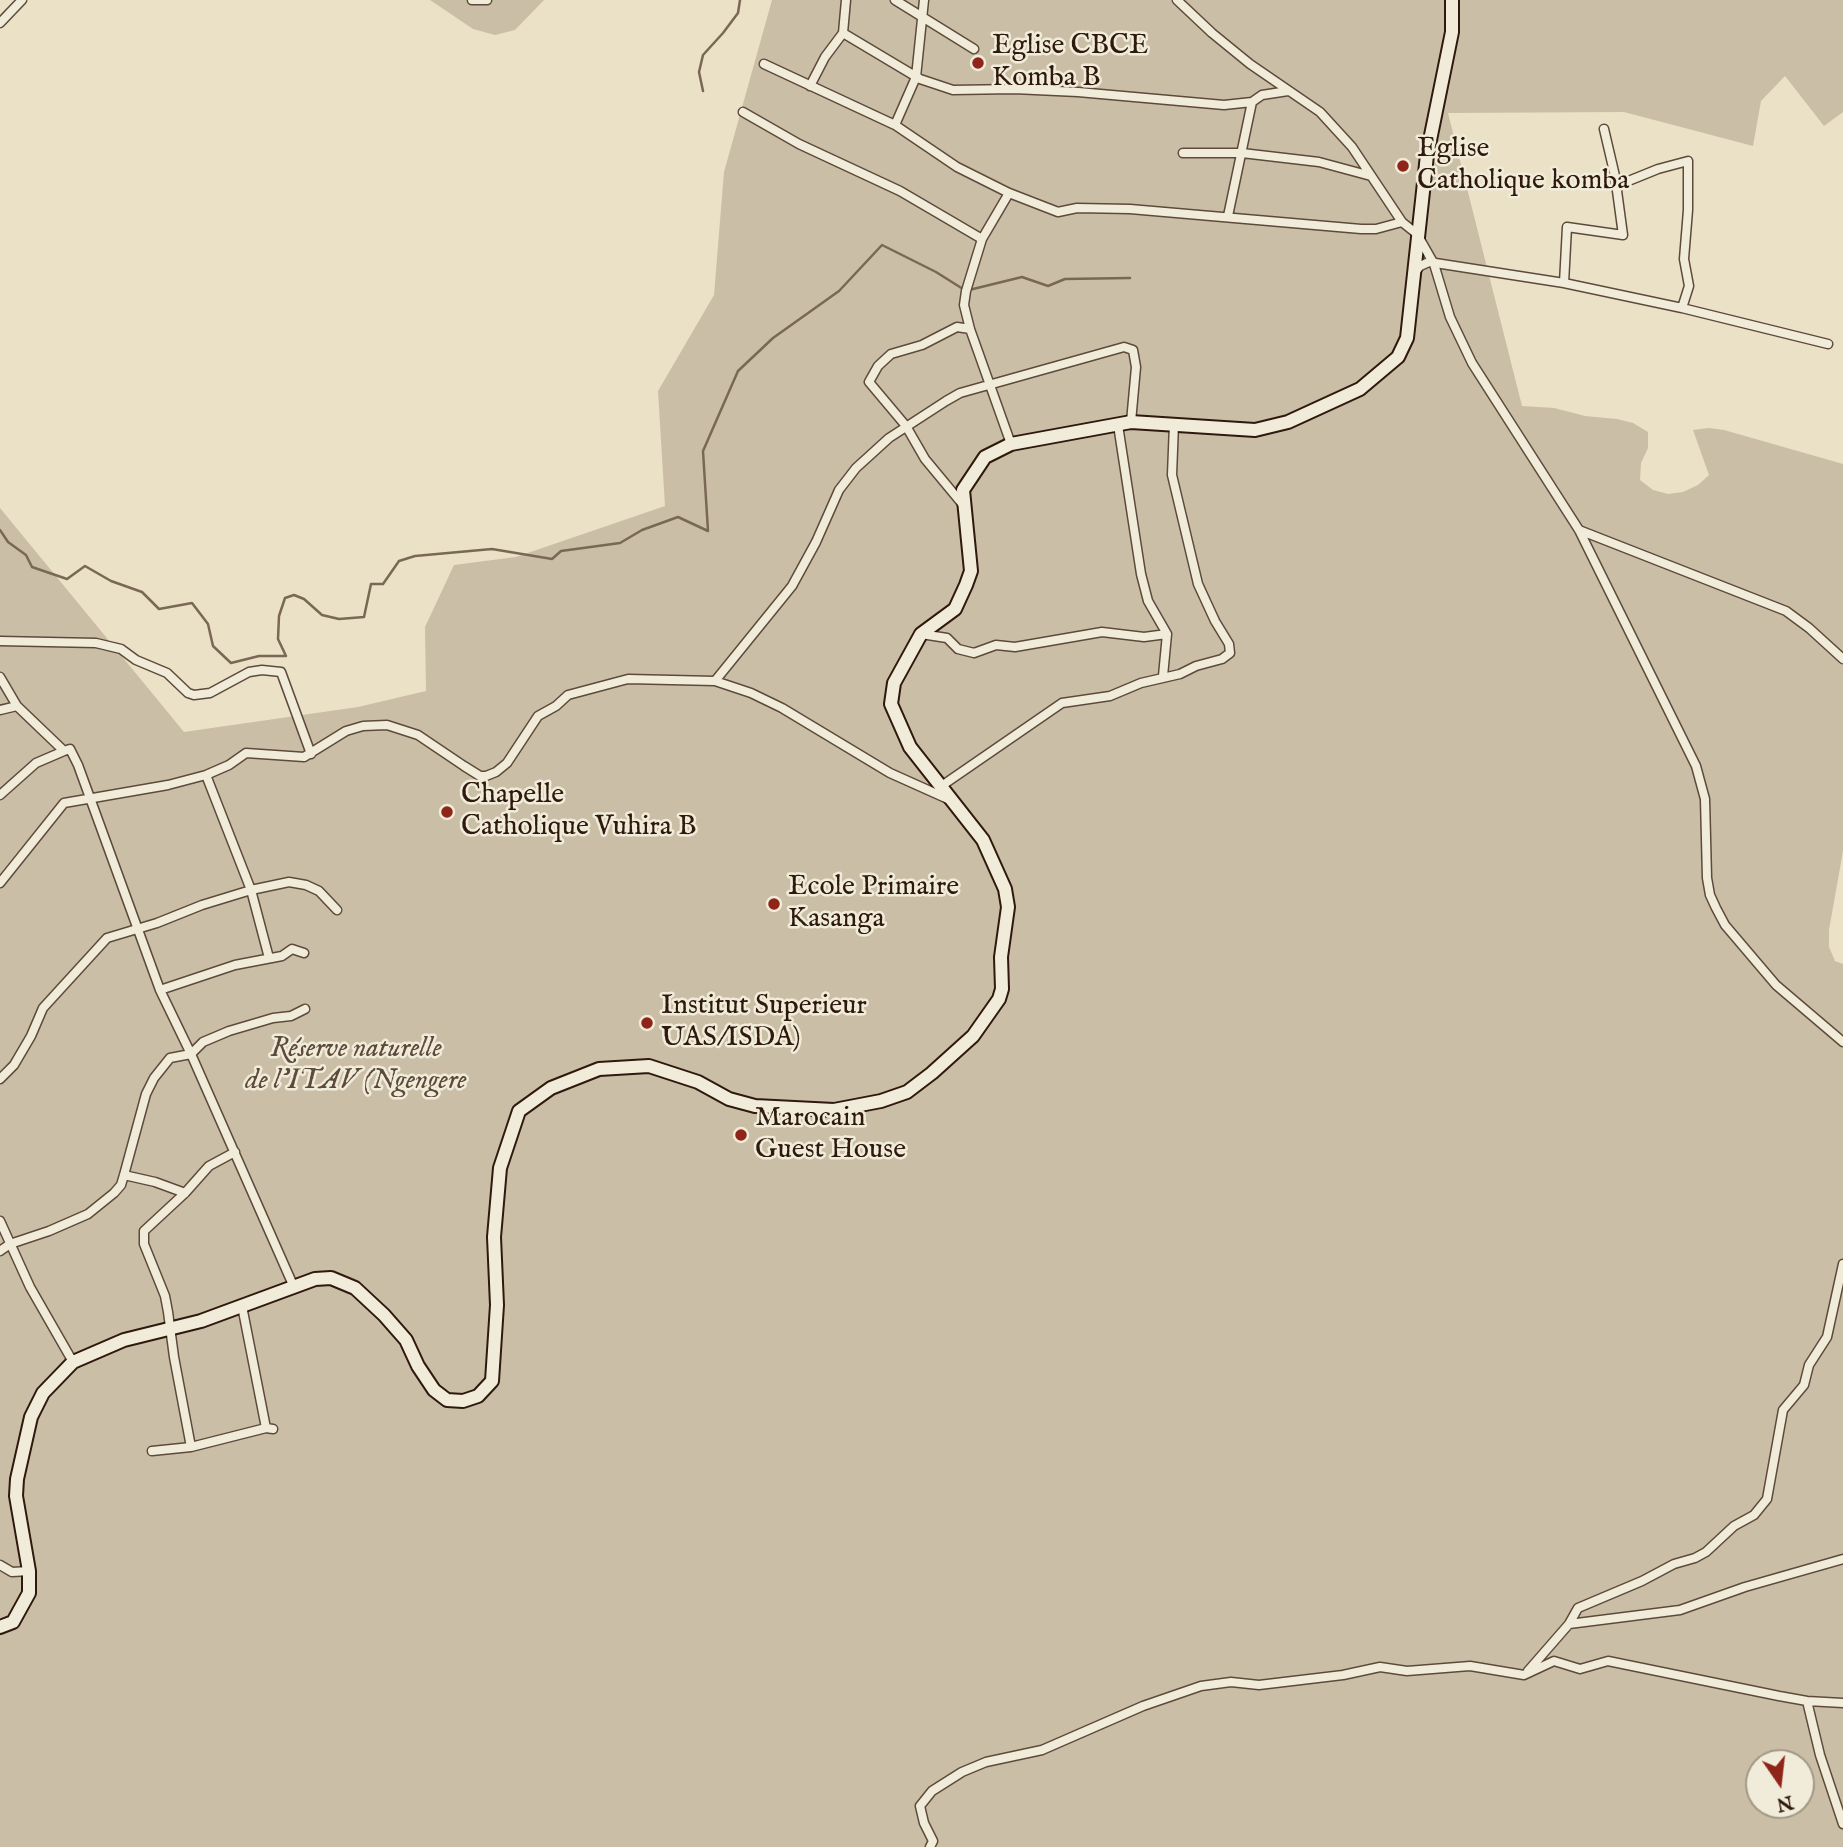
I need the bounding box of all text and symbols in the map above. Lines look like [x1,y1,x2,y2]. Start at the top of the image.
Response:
place label: Eglise CBCE Komba B [992,30,1149,96]
marker: Eglise CBCE Komba B [970,55,986,71]
place label: Eglise Catholique komba [1417,133,1629,199]
marker: Eglise Catholique komba [1395,158,1411,174]
place label: Chapelle Catholique Vuhira B [461,779,696,845]
marker: Chapelle Catholique Vuhira B [439,804,455,820]
place label: Ecole Primaire Kasanga [788,871,959,937]
marker: Ecole Primaire Kasanga [766,896,782,912]
place label: Institut Superieur UAS/ISDA) [661,990,867,1056]
marker: Institut Superieur UAS/ISDA) [639,1015,655,1031]
park label: Réserve naturelle de l'ITAV (Ngengere [245,1033,467,1099]
place label: Marocain Guest House [755,1102,906,1168]
marker: Marocain Guest House [733,1127,749,1143]
north arrow [1745,1749,1815,1819]
text: N [1774,1789,1795,1816]

